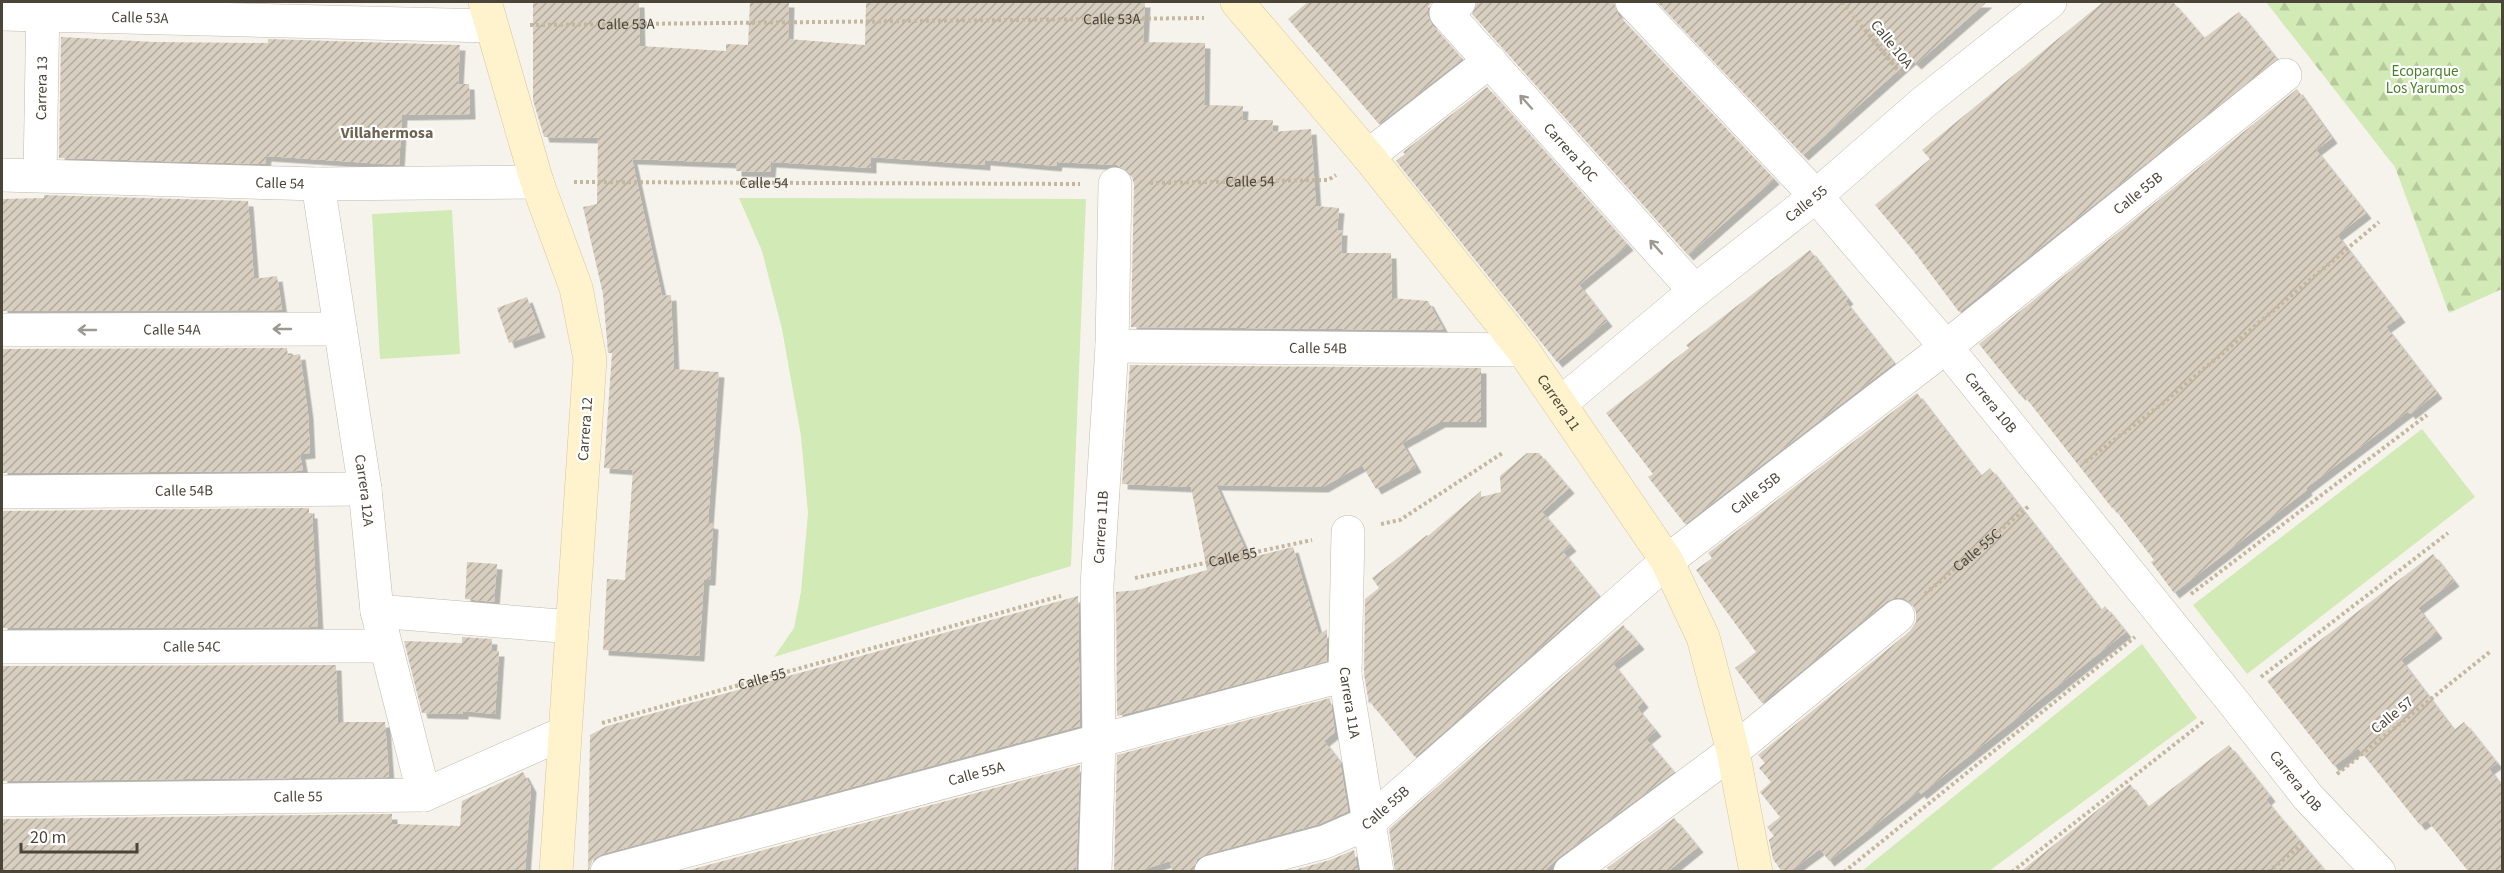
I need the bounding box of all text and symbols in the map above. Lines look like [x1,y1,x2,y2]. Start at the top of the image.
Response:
street label: Calle 53A [111,7,170,29]
street label: Calle 53A [1083,9,1142,30]
street label: Calle 53A [597,14,656,35]
street label: Calle 10A [1865,15,1918,74]
street label: Carrera 13 [31,56,53,120]
park label: Ecoparque Los Yarumos [2386,61,2464,99]
one-way arrow [1519,95,1533,110]
street label: Carrera 10C [1538,118,1603,187]
district label: Villahermosa [340,122,433,144]
street label: Calle 55B [2109,167,2167,220]
street label: Calle 54 [1225,171,1275,193]
street label: Calle 54 [255,172,305,195]
street label: Calle 54 [739,173,789,194]
street label: Calle 55 [1781,180,1832,228]
one-way arrow [1649,240,1663,255]
street label: Calle 54A [143,319,202,341]
one-way arrow [272,323,292,335]
one-way arrow [77,324,97,336]
street label: Calle 54B [1289,338,1347,359]
street label: Carrera 10B [1959,368,2022,438]
street label: Carrera 11 [1532,370,1585,435]
street label: Carrera 12 [573,396,598,462]
street label: Carrera 12A [349,453,379,528]
street label: Calle 55B [1726,467,1785,519]
street label: Calle 54B [155,480,213,502]
street label: Carrera 11B [1088,490,1114,564]
street label: Calle 55C [1948,524,2006,577]
street label: Calle 55 [1207,542,1259,573]
street label: Calle 54C [163,636,221,658]
street label: Calle 55 [736,663,789,696]
street label: Carrera 11A [1334,667,1365,741]
street label: Calle 57 [2367,692,2418,739]
street label: Carrera 10B [2264,746,2327,817]
street label: Calle 55A [946,756,1007,792]
street label: Calle 55B [1359,781,1415,835]
street label: Calle 55 [273,786,323,808]
scale bar [21,816,136,854]
text: 20 m [30,825,66,850]

